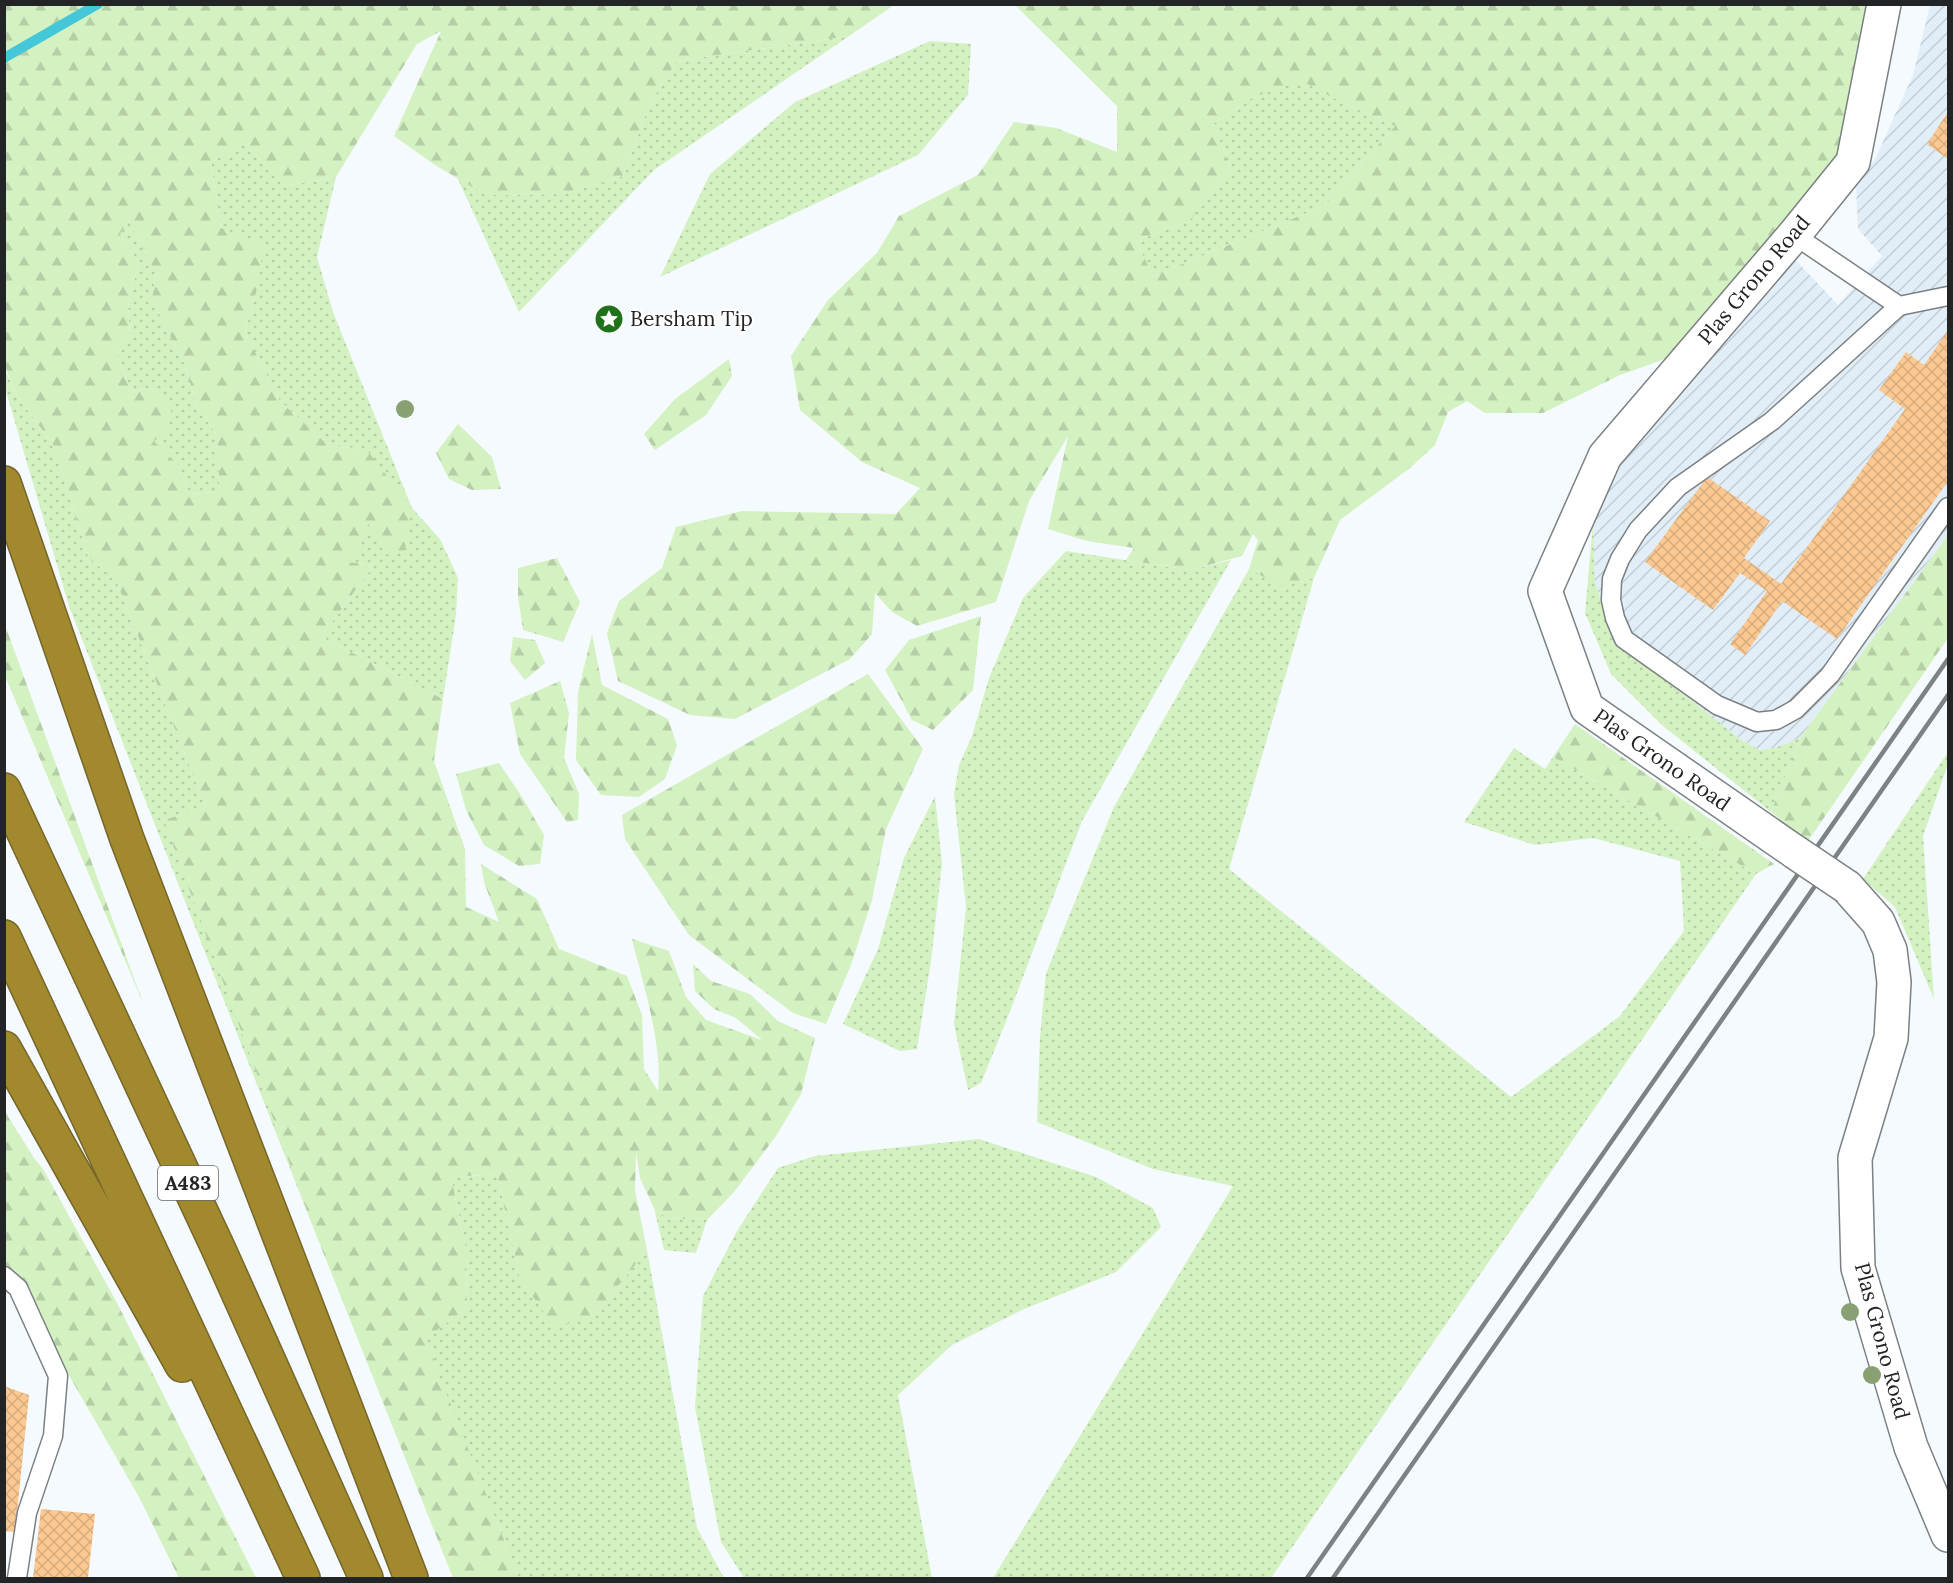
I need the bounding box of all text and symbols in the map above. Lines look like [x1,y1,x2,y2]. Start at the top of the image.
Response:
street label: Plas Grono Road [1692,209,1816,350]
place icon: Bersham Tip [593,303,625,335]
place label: Bersham Tip [630,305,753,332]
street label: Plas Grono Road [1589,702,1736,817]
road number: A483 [158,1166,218,1200]
street label: Plas Grono Road [1849,1260,1916,1422]

